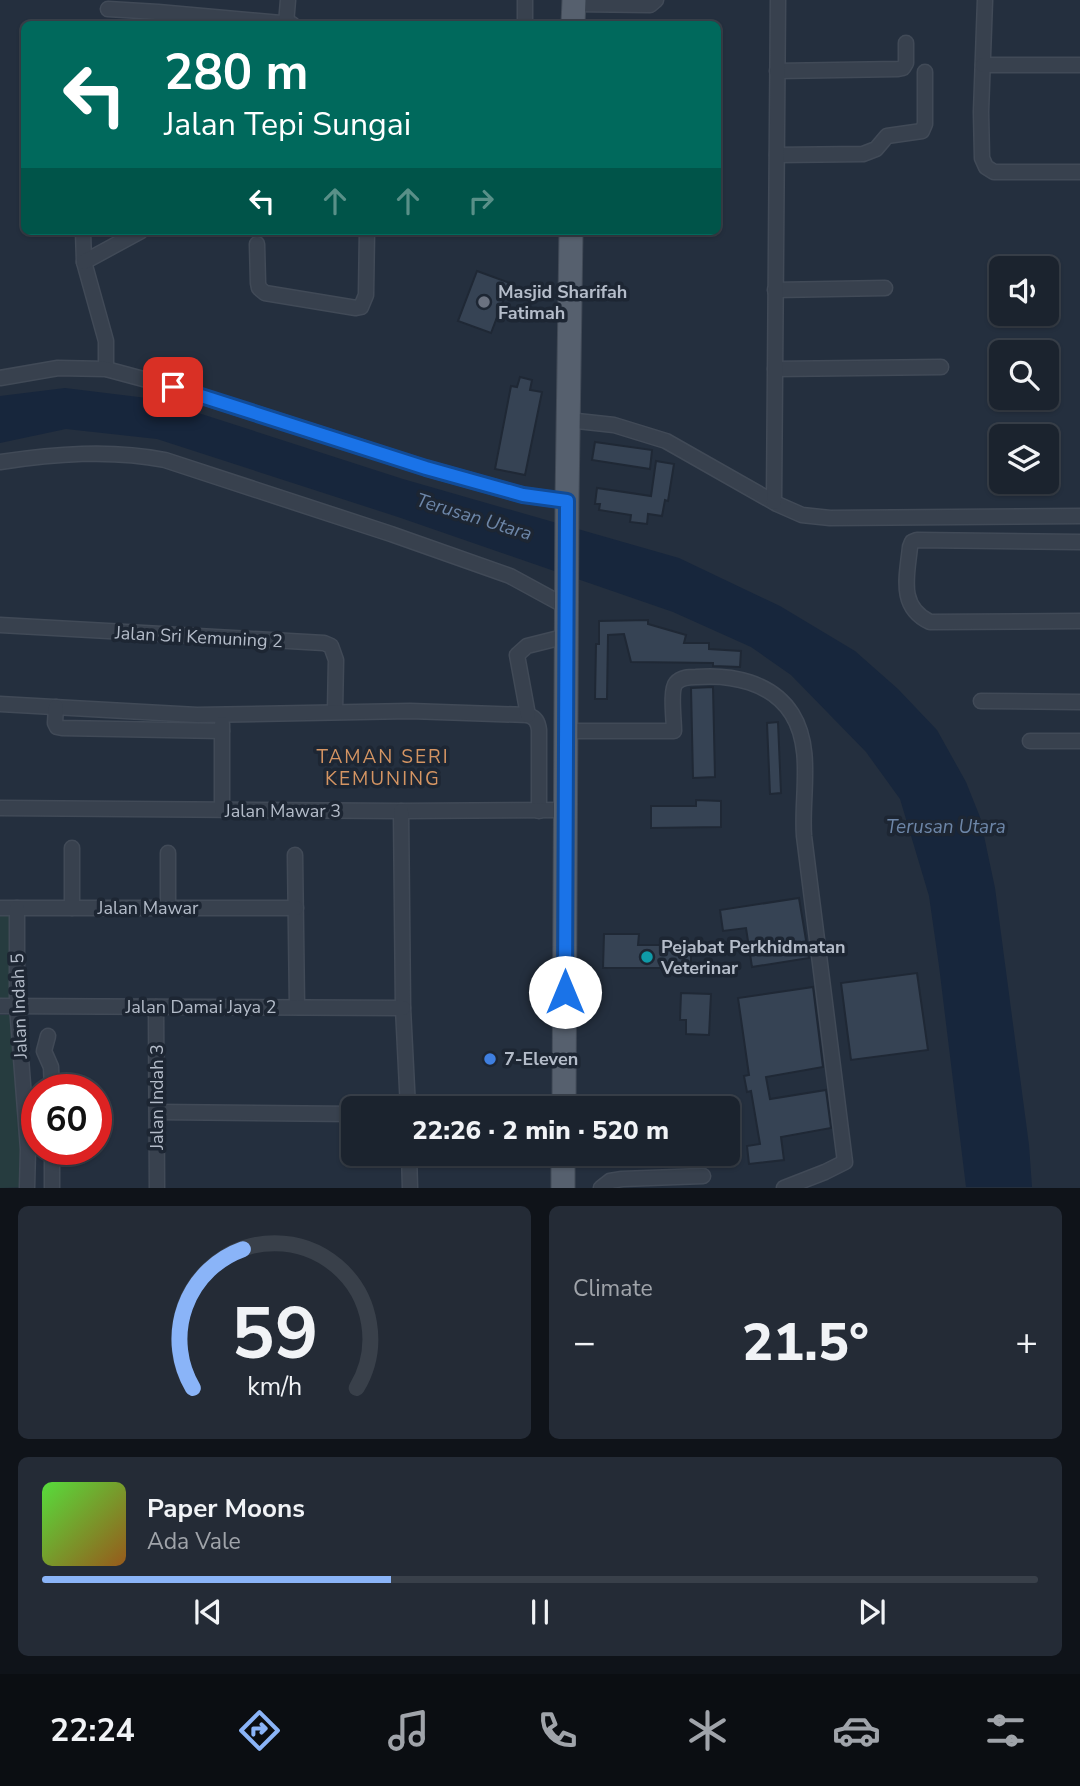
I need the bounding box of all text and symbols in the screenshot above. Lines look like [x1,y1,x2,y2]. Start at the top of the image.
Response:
text: 280 m [164,39,308,106]
icon: left [49,49,140,140]
text: Jalan Tepi Sungai [164,103,411,146]
icon: left [243,182,281,220]
icon: ahead [316,182,354,220]
icon: ahead [389,182,427,220]
icon: right [462,182,500,220]
map controls [989,256,1059,494]
button: sound [989,256,1059,326]
place label: Masjid Sharifah Fatimah [498,280,627,325]
marker: Masjid Sharifah Fatimah [476,294,492,310]
button: search [989,340,1059,410]
pin [143,357,203,417]
icon: arrive [154,368,192,406]
button: layers [989,424,1059,494]
water label: Terusan Utara [413,487,535,547]
street label: Jalan Sri Kemuning 2 [113,621,284,653]
district label: TAMAN SERI KEMUNING [316,744,450,792]
street label: Jalan Mawar 3 [224,799,341,823]
water label: Terusan Utara [886,814,1006,840]
street label: Jalan Mawar [97,896,199,920]
place label: Pejabat Perkhidmatan Veterinar [660,935,846,980]
marker: Pejabat Perkhidmatan Veterinar [639,949,655,965]
street label: Jalan Indah 5 [5,953,33,1060]
position arrow [528,955,602,1029]
street label: Jalan Damai Jaya 2 [124,995,277,1019]
street label: Jalan Indah 3 [145,1044,169,1151]
place label: 7-Eleven [504,1047,578,1071]
marker: 7-Eleven [482,1051,498,1067]
speed limit sign: 60 [21,1074,112,1165]
text: 22:26 · 2 min · 520 m [412,1113,669,1148]
text: Climate [573,1273,653,1304]
text: 59 [231,1285,318,1385]
text: 21.5° [742,1307,869,1378]
text: − [573,1317,596,1368]
text: + [1015,1317,1038,1368]
text: km/h [247,1370,302,1404]
text: Paper Moons [147,1491,305,1526]
text: Ada Vale [147,1526,241,1557]
icon: previous [189,1593,227,1631]
icon: pause [521,1593,559,1631]
icon: next [853,1593,891,1631]
icon: directions [235,1706,284,1755]
icon: music [384,1706,433,1755]
icon: phone [533,1706,582,1755]
icon: climate [683,1706,732,1755]
icon: car [832,1706,881,1755]
icon: filters [981,1706,1030,1755]
text: 22:24 [50,1709,135,1752]

